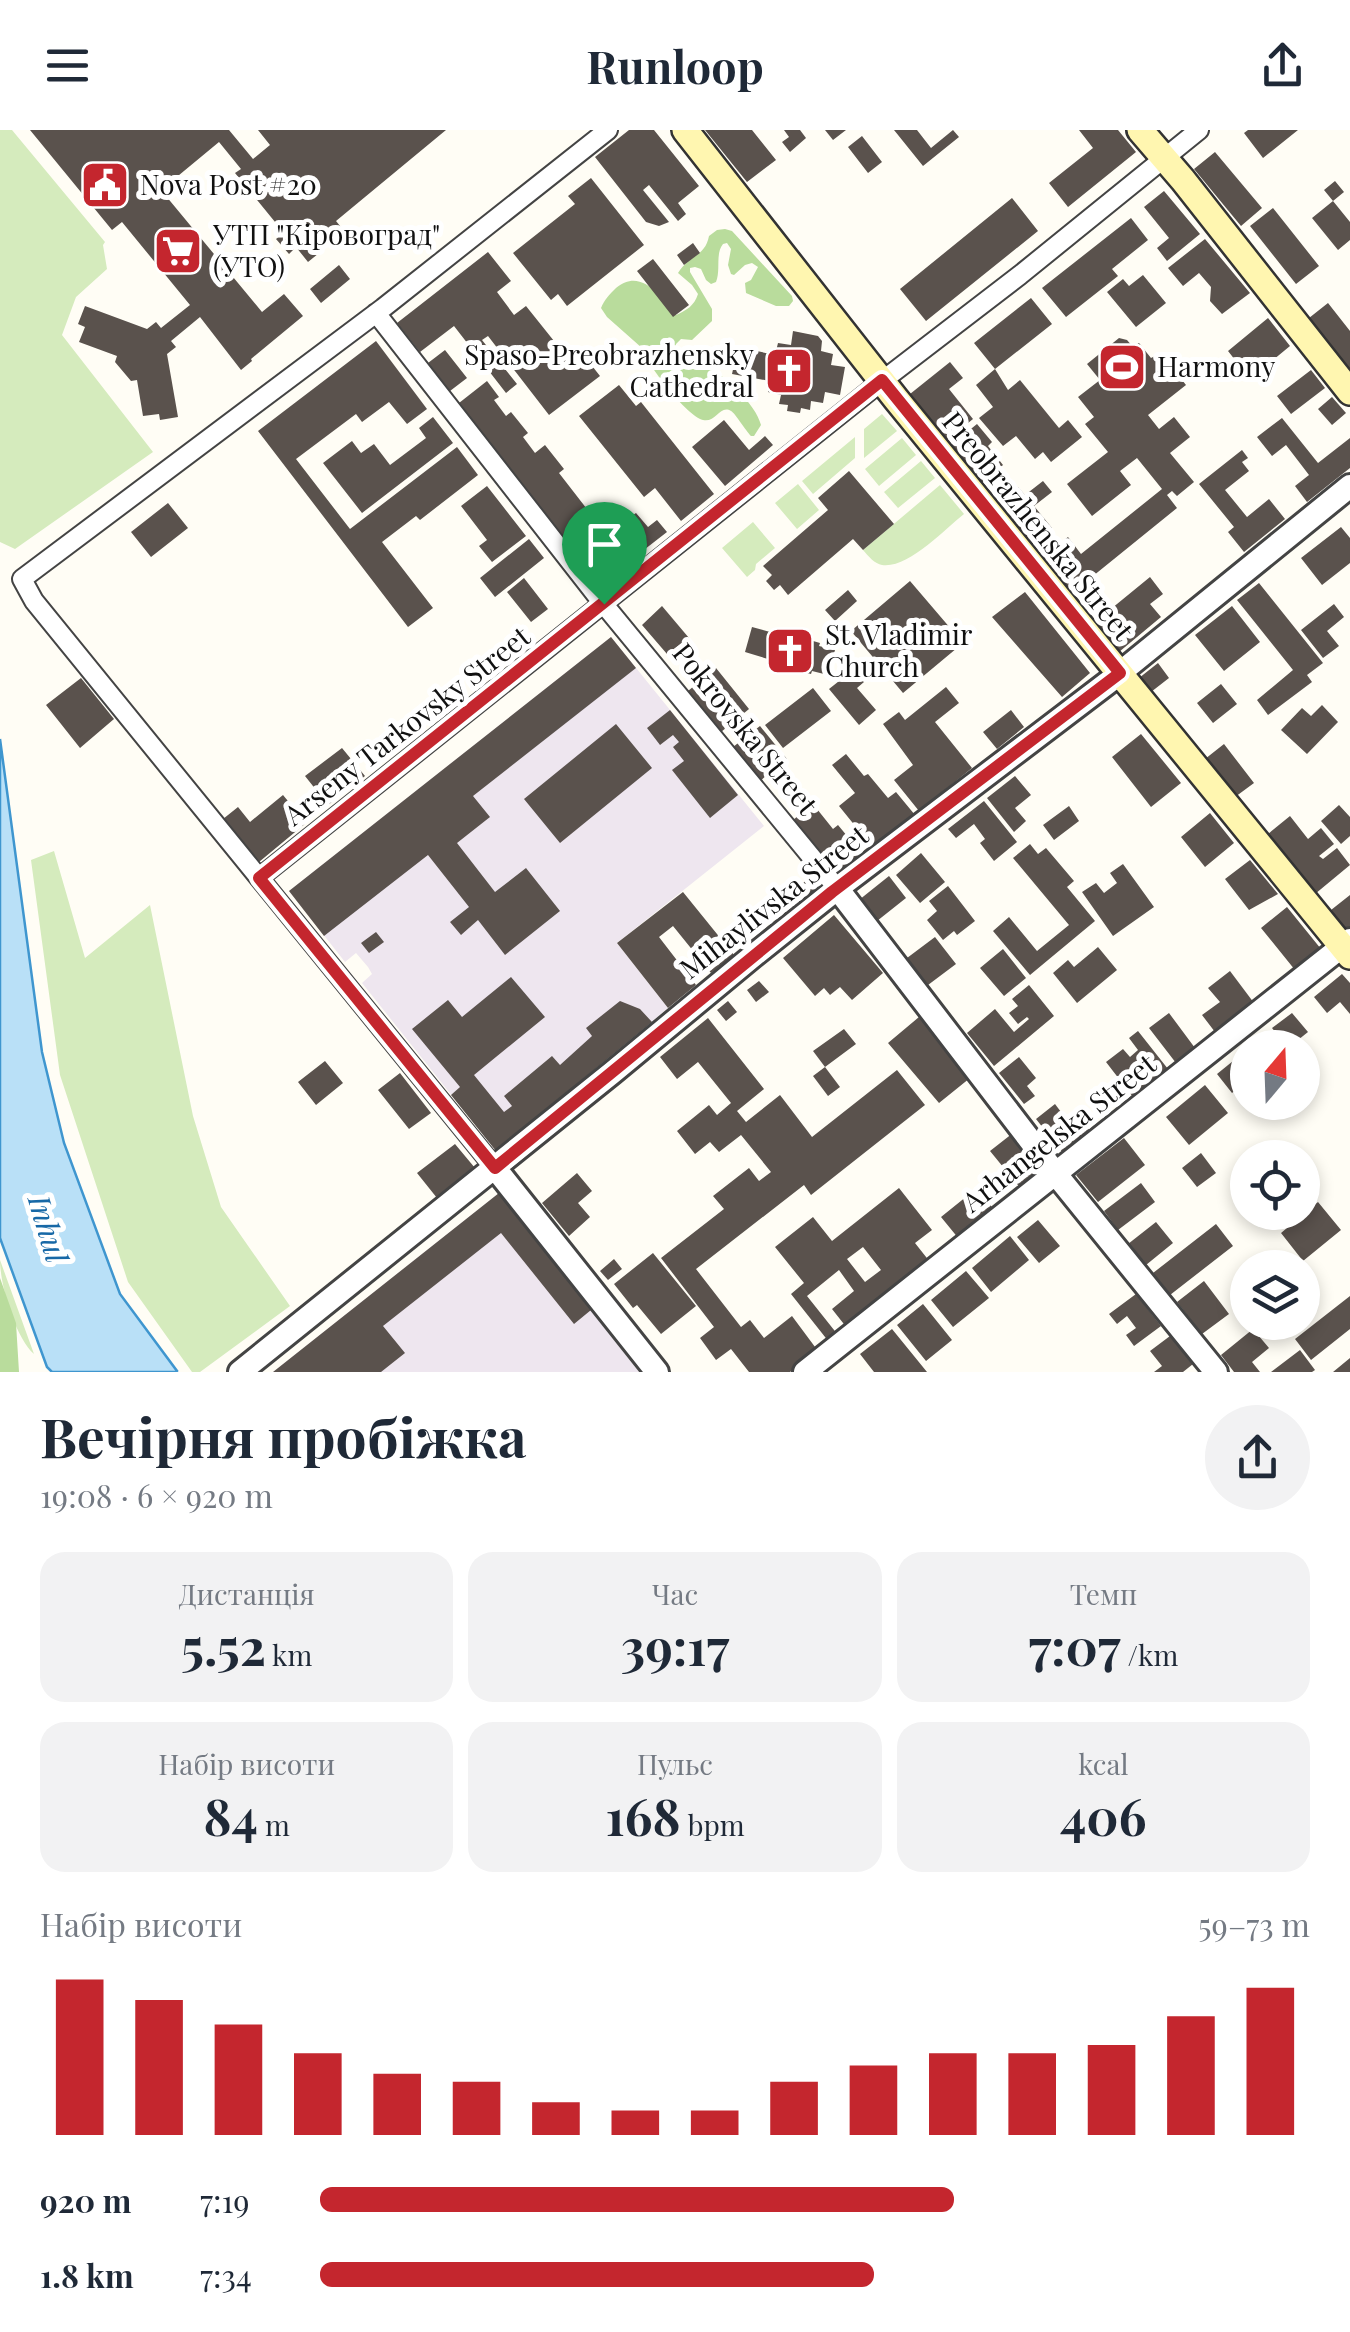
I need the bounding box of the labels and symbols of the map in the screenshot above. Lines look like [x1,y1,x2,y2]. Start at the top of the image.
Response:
public building icon: Nova Post #20 [79,159,131,211]
place label: Nova Post #20 [140,165,317,202]
place label: УТП "Кіровоград" (УТО) [212,215,440,284]
supermarket icon: УТП "Кіровоград" (УТО) [152,225,204,277]
place label: Spaso-Preobrazhensky Cathedral [464,335,754,404]
sports icon: Harmony [1096,341,1148,393]
church icon: Spaso-Preobrazhensky Cathedral [763,345,815,397]
place label: Harmony [1157,347,1275,384]
street label: Preobrazhenska Street [935,403,1144,648]
pin [562,502,647,605]
place label: St. Vladimir Church [825,615,973,684]
street label: Arseny Tarkovsky Street [275,616,537,833]
church icon: St. Vladimir Church [764,625,816,677]
street label: Pokrovska Street [666,635,827,822]
street label: Mihaylivska Street [671,815,876,986]
north arrow [1230,1030,1320,1120]
street label: Arhangelska Street [953,1044,1163,1220]
water label: Inhul [19,1189,79,1269]

